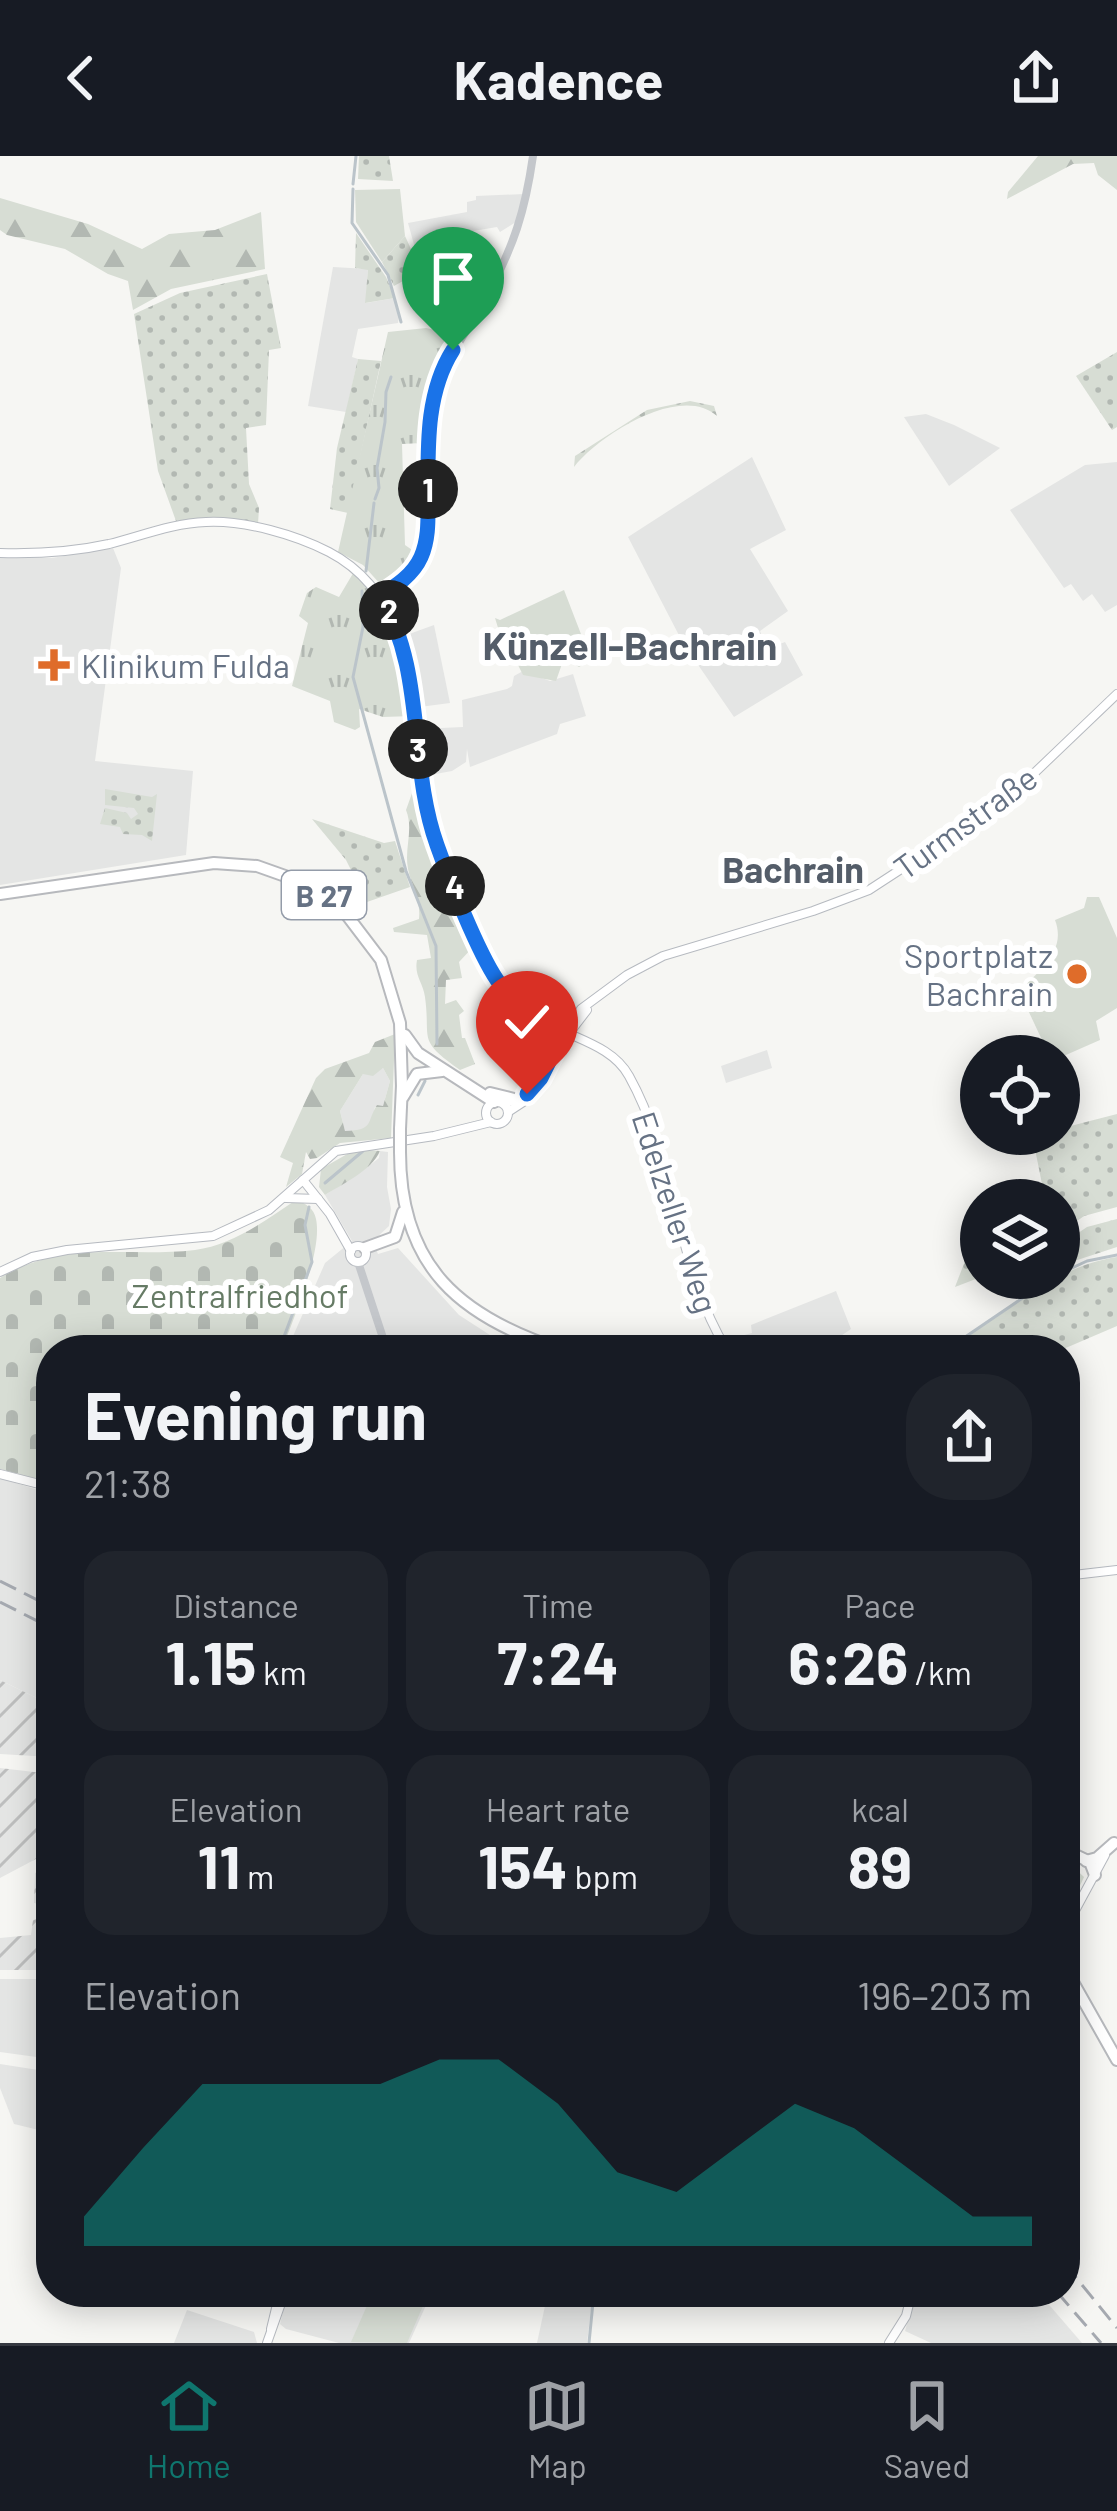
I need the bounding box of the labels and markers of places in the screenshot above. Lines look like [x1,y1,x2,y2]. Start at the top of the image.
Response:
pin [402,227,504,350]
pin: 1 [398,459,458,519]
pin: 2 [359,580,419,640]
place label: Klinikum Fulda [81,645,290,685]
marker: Klinikum Fulda [38,649,70,681]
pin: 3 [388,719,448,779]
pin: 4 [425,856,485,916]
place label: Sportplatz Bachrain [904,935,1053,1013]
marker: Sportplatz Bachrain [1064,961,1090,987]
pin [476,971,578,1094]

